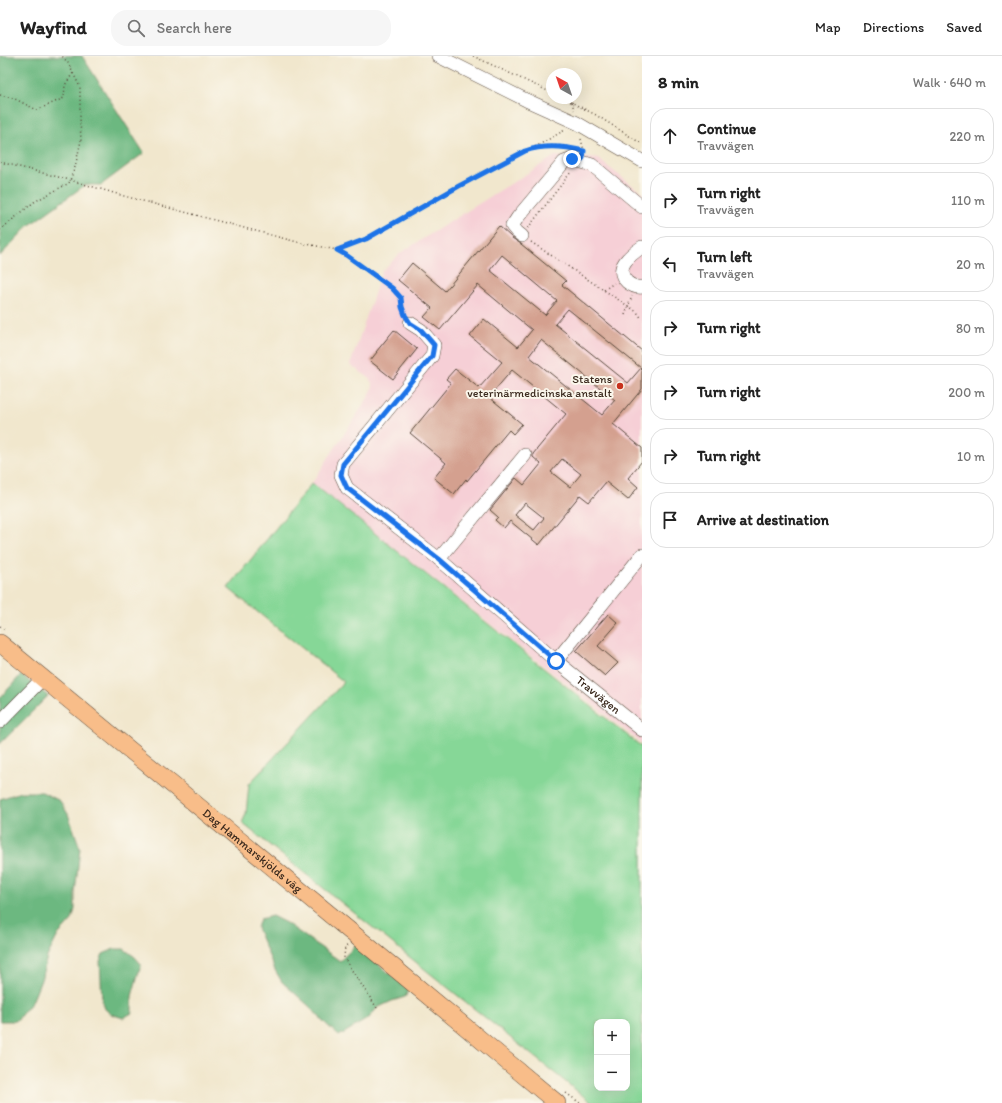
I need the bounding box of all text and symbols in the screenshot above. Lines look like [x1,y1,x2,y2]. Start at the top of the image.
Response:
search box [111,10,391,46]
text: Wayfind [20,16,87,39]
icon: search [125,17,147,39]
text: Search here [157,19,232,37]
text: Map [815,19,841,36]
text: Directions [863,19,924,36]
text: Saved [946,19,982,36]
north arrow [546,68,582,104]
text: 8 min [658,72,699,92]
text: Walk · 640 m [913,75,986,90]
text: Continue [697,120,756,138]
icon: ahead [659,125,681,147]
text: 220 m [949,129,985,144]
text: Travvägen [697,138,754,153]
route end [563,150,581,168]
text: Turn right [697,184,761,202]
icon: right [659,189,681,211]
text: 110 m [951,193,985,208]
text: Travvägen [697,202,754,217]
text: Turn left [697,248,752,266]
icon: left [659,253,681,275]
text: 20 m [956,257,985,272]
text: Travvägen [697,266,754,281]
icon: right [659,317,681,339]
text: Turn right [697,319,761,337]
text: 80 m [956,321,985,336]
place label: Statens veterinärmedicinska anstalt [467,372,612,400]
marker: Statens veterinärmedicinska anstalt [615,381,625,391]
icon: right [659,381,681,403]
text: Turn right [697,383,761,401]
text: 200 m [948,385,985,400]
icon: right [659,445,681,467]
text: Turn right [697,447,761,465]
text: 10 m [957,449,985,464]
icon: arrive [659,509,681,531]
text: Arrive at destination [697,511,829,529]
route start [547,652,565,670]
street label: Travvägen [573,673,624,717]
street label: Dag Hammarskjölds väg [200,806,306,896]
map controls [594,1019,630,1091]
button: + [594,1019,630,1055]
button: − [594,1055,630,1091]

